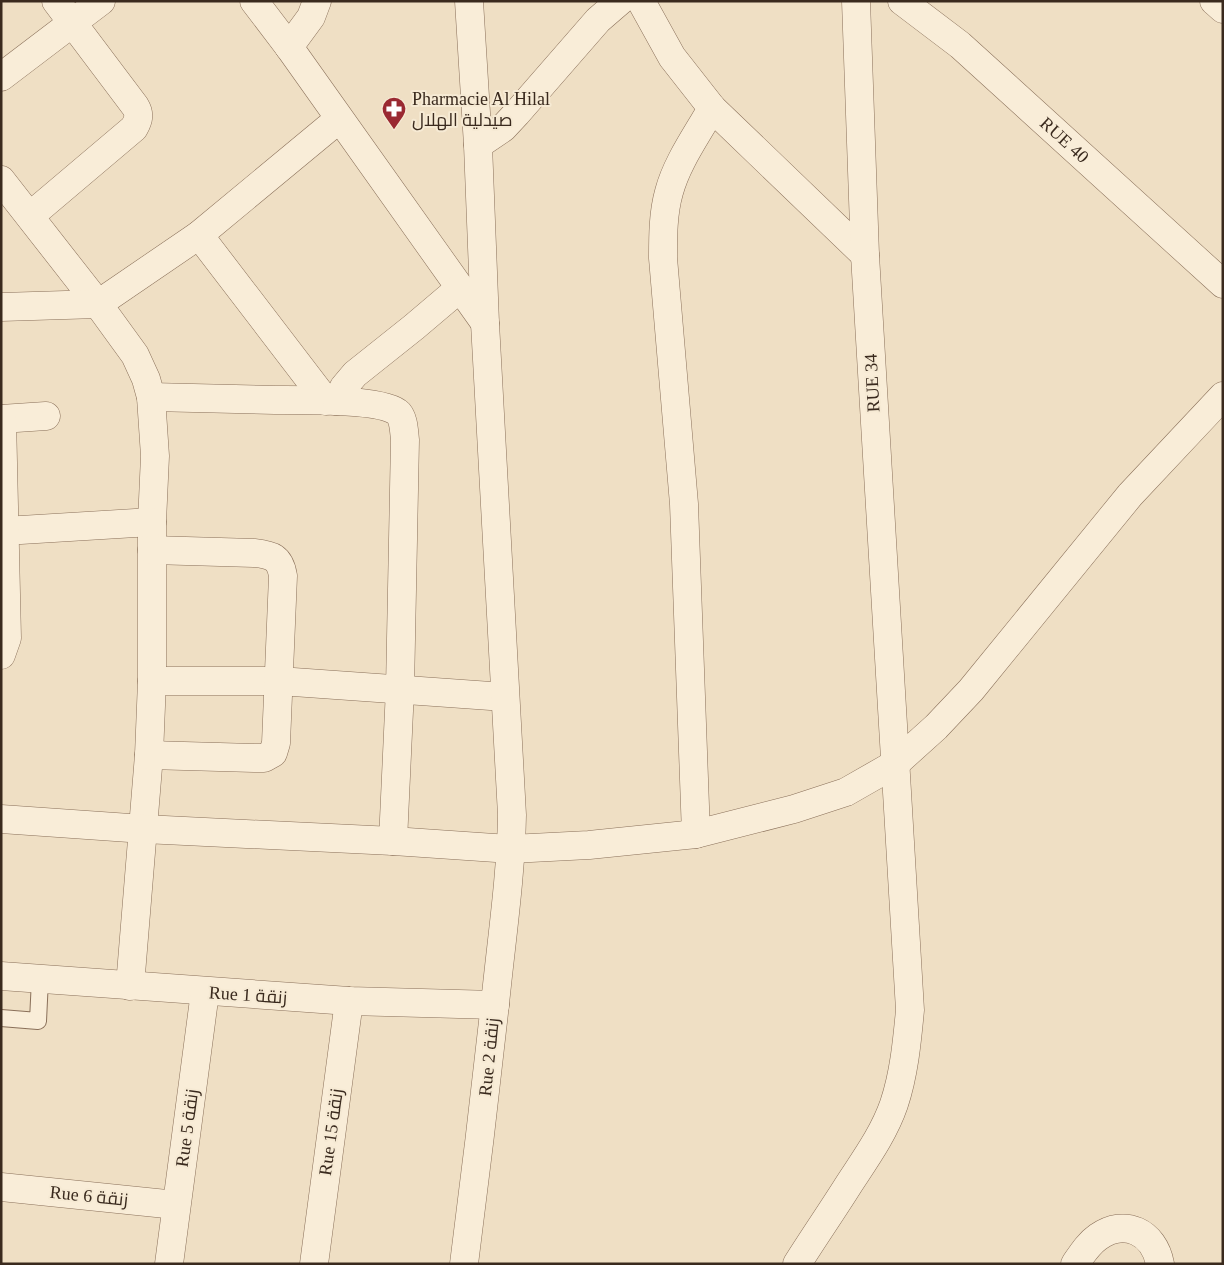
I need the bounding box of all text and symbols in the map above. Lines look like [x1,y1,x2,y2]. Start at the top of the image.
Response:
place label: Pharmacie Al Hilal صيدلية الهلال [412,89,550,131]
pharmacy icon: Pharmacie Al Hilal صيدلية الهلال [381,96,407,130]
street label: RUE 40 [1036,113,1093,167]
street label: RUE 34 [860,353,884,413]
street label: Rue 1 زنقة [208,982,288,1009]
street label: Rue 2 زنقة [475,1017,504,1097]
street label: Rue 15 زنقة [315,1087,348,1177]
street label: Rue 5 زنقة [172,1088,203,1168]
street label: Rue 6 زنقة [49,1182,129,1211]

